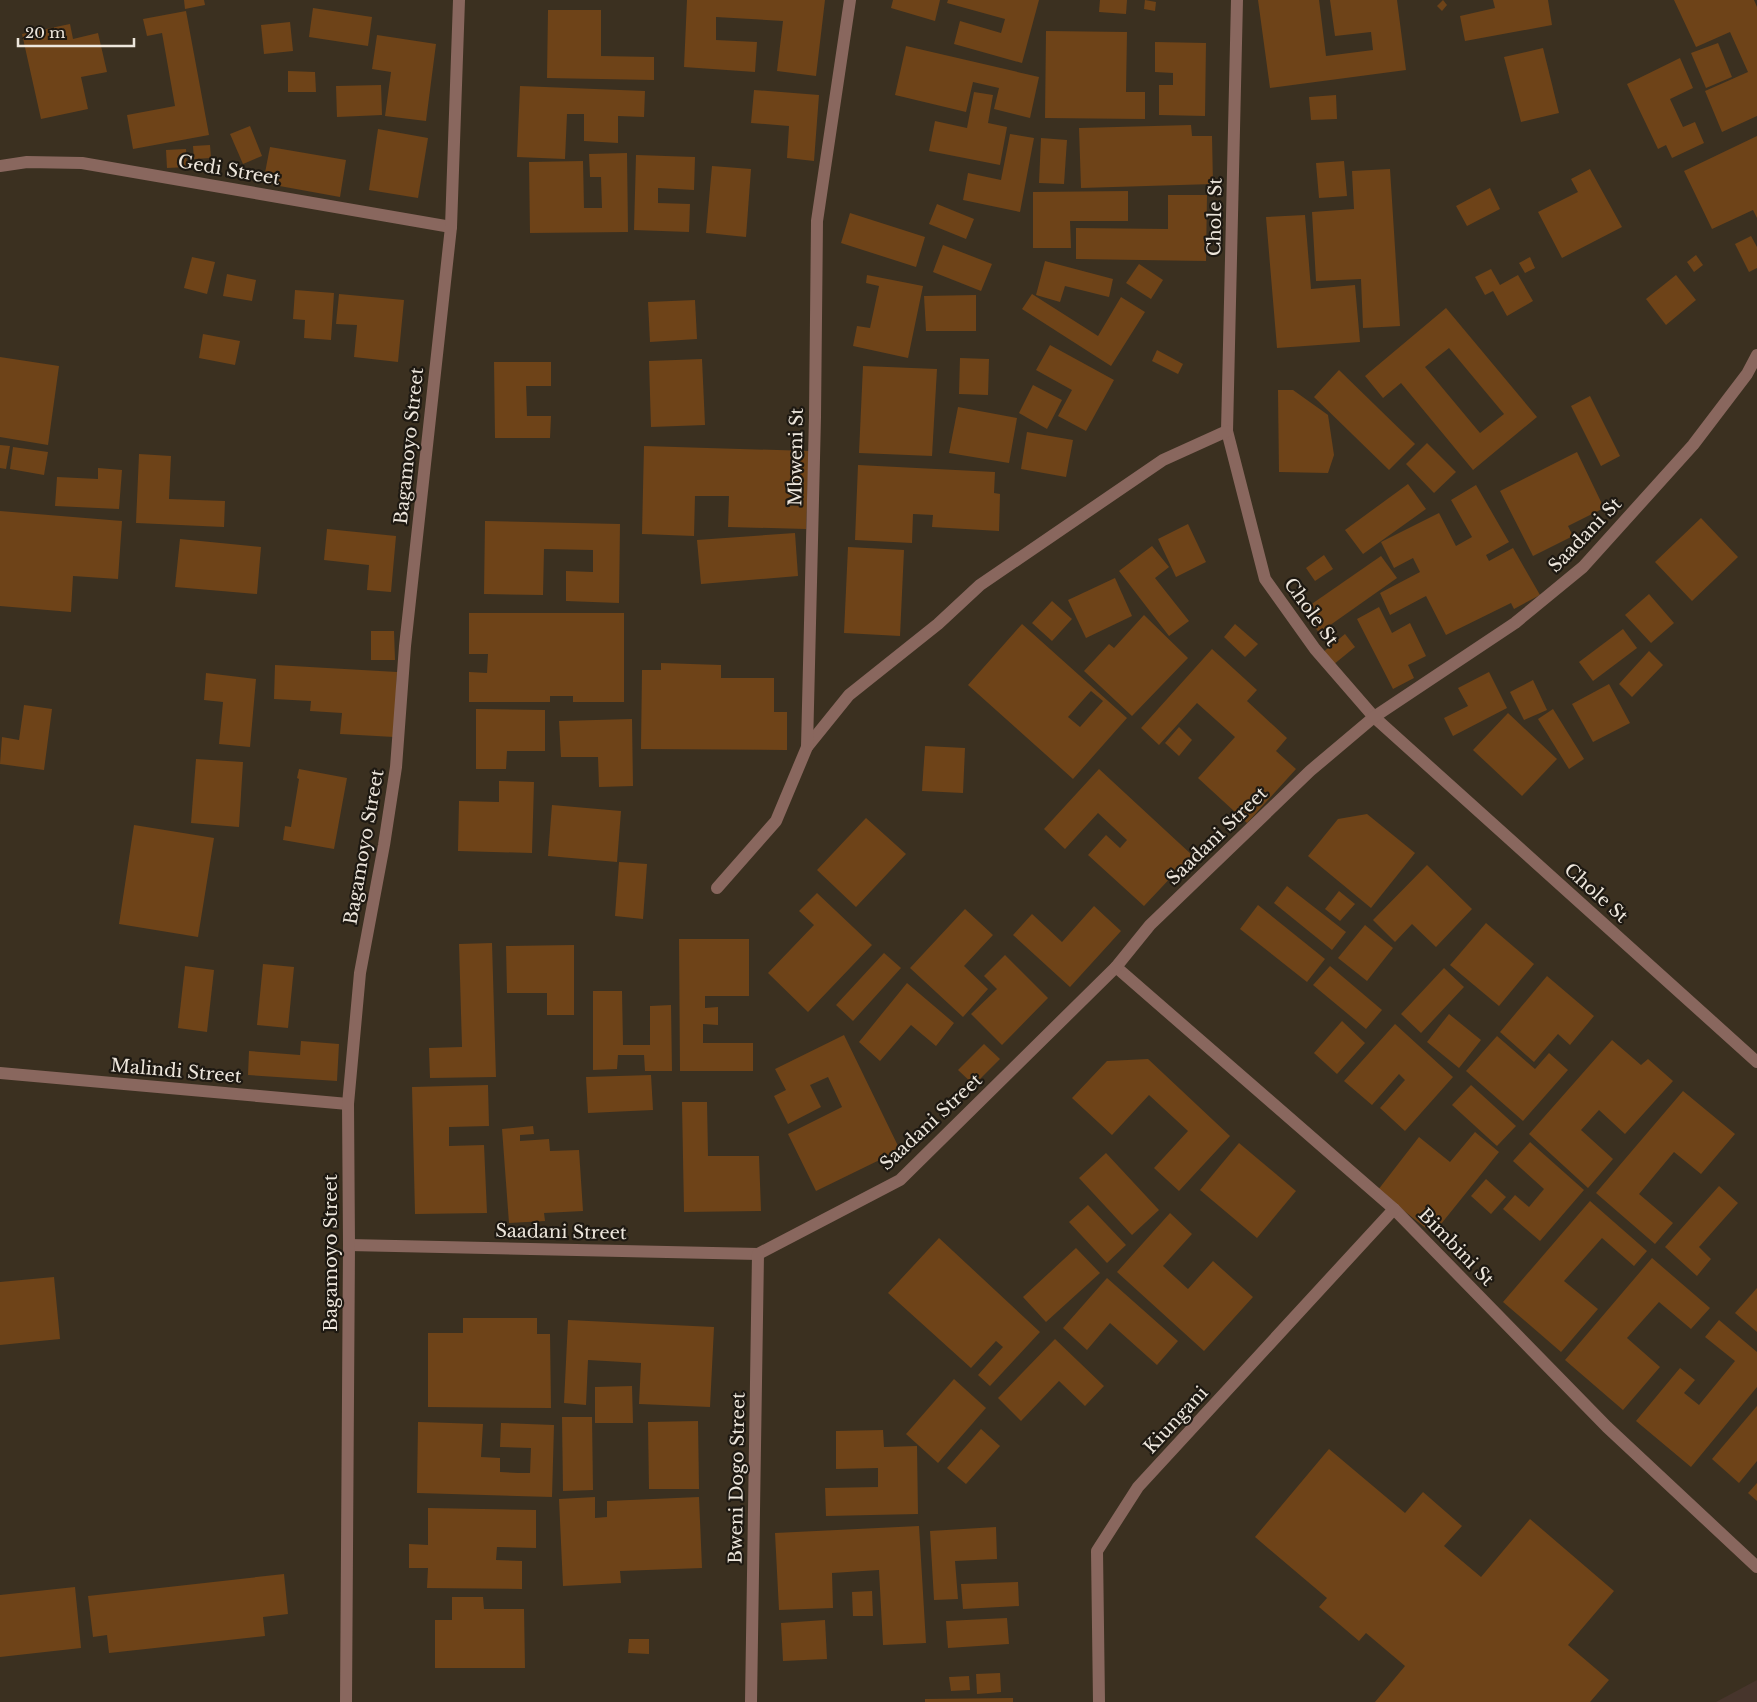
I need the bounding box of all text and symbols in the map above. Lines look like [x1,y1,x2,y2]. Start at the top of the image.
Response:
scale bar [18,15,134,47]
text: 20 m [25,23,65,42]
street label: Gedi Street [176,150,282,190]
street label: Chole St [1203,177,1227,256]
street label: Bagamoyo Street [390,366,428,525]
street label: Mbweni St [784,407,808,506]
street label: Saadani St [1544,493,1626,577]
street label: Chole St [1279,574,1343,650]
street label: Bagamoyo Street [339,767,389,926]
street label: Saadani Street [1162,782,1272,890]
street label: Chole St [1560,859,1633,927]
street label: Malindi Street [109,1054,243,1088]
street label: Saadani Street [875,1069,987,1175]
street label: Bagamoyo Street [320,1174,342,1332]
street label: Bimbini St [1414,1204,1499,1290]
street label: Saadani Street [495,1220,627,1244]
street label: Kiungani [1139,1382,1213,1458]
street label: Bweni Dogo Street [725,1392,750,1564]

